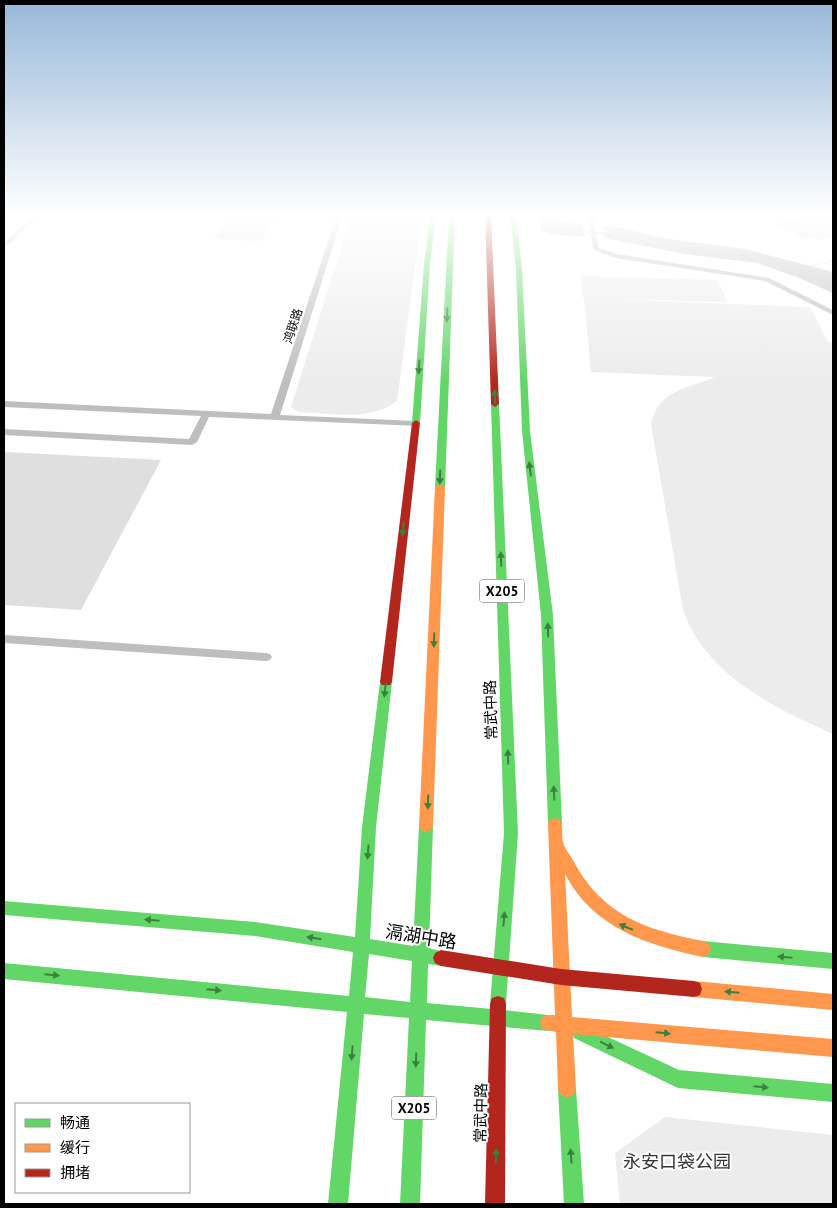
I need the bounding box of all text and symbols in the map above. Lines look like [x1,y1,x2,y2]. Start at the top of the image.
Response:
street label: 鸿联路 [280,306,305,345]
one-way arrow [442,307,450,323]
one-way arrow [415,359,423,375]
one-way arrow [490,389,498,405]
one-way arrow [526,460,534,476]
one-way arrow [436,470,444,486]
one-way arrow [399,521,407,537]
one-way arrow [496,551,504,567]
road number: X205 [480,580,524,602]
one-way arrow [543,622,551,638]
one-way arrow [430,632,438,648]
street label: 常武中路 [480,680,501,740]
one-way arrow [381,682,389,698]
one-way arrow [504,749,512,765]
one-way arrow [550,784,558,800]
one-way arrow [424,794,432,810]
one-way arrow [363,844,371,860]
one-way arrow [500,911,508,927]
one-way arrow [144,916,160,924]
street label: 滆湖中路 [384,920,458,953]
one-way arrow [619,922,633,930]
one-way arrow [305,934,321,942]
one-way arrow [776,953,792,961]
one-way arrow [45,971,61,979]
one-way arrow [206,986,222,994]
one-way arrow [724,988,740,996]
one-way arrow [656,1029,672,1037]
one-way arrow [599,1041,614,1049]
one-way arrow [348,1046,356,1062]
one-way arrow [412,1052,420,1068]
street label: 常武中路 [470,1083,491,1143]
one-way arrow [753,1083,769,1091]
road number: X205 [392,1096,436,1120]
legend [15,1103,190,1193]
text: 畅通 [60,1113,90,1132]
text: 缓行 [60,1138,90,1157]
one-way arrow [492,1147,500,1163]
one-way arrow [567,1147,575,1163]
park label: 永安口袋公园 [623,1150,731,1173]
text: 拥堵 [60,1163,90,1182]

